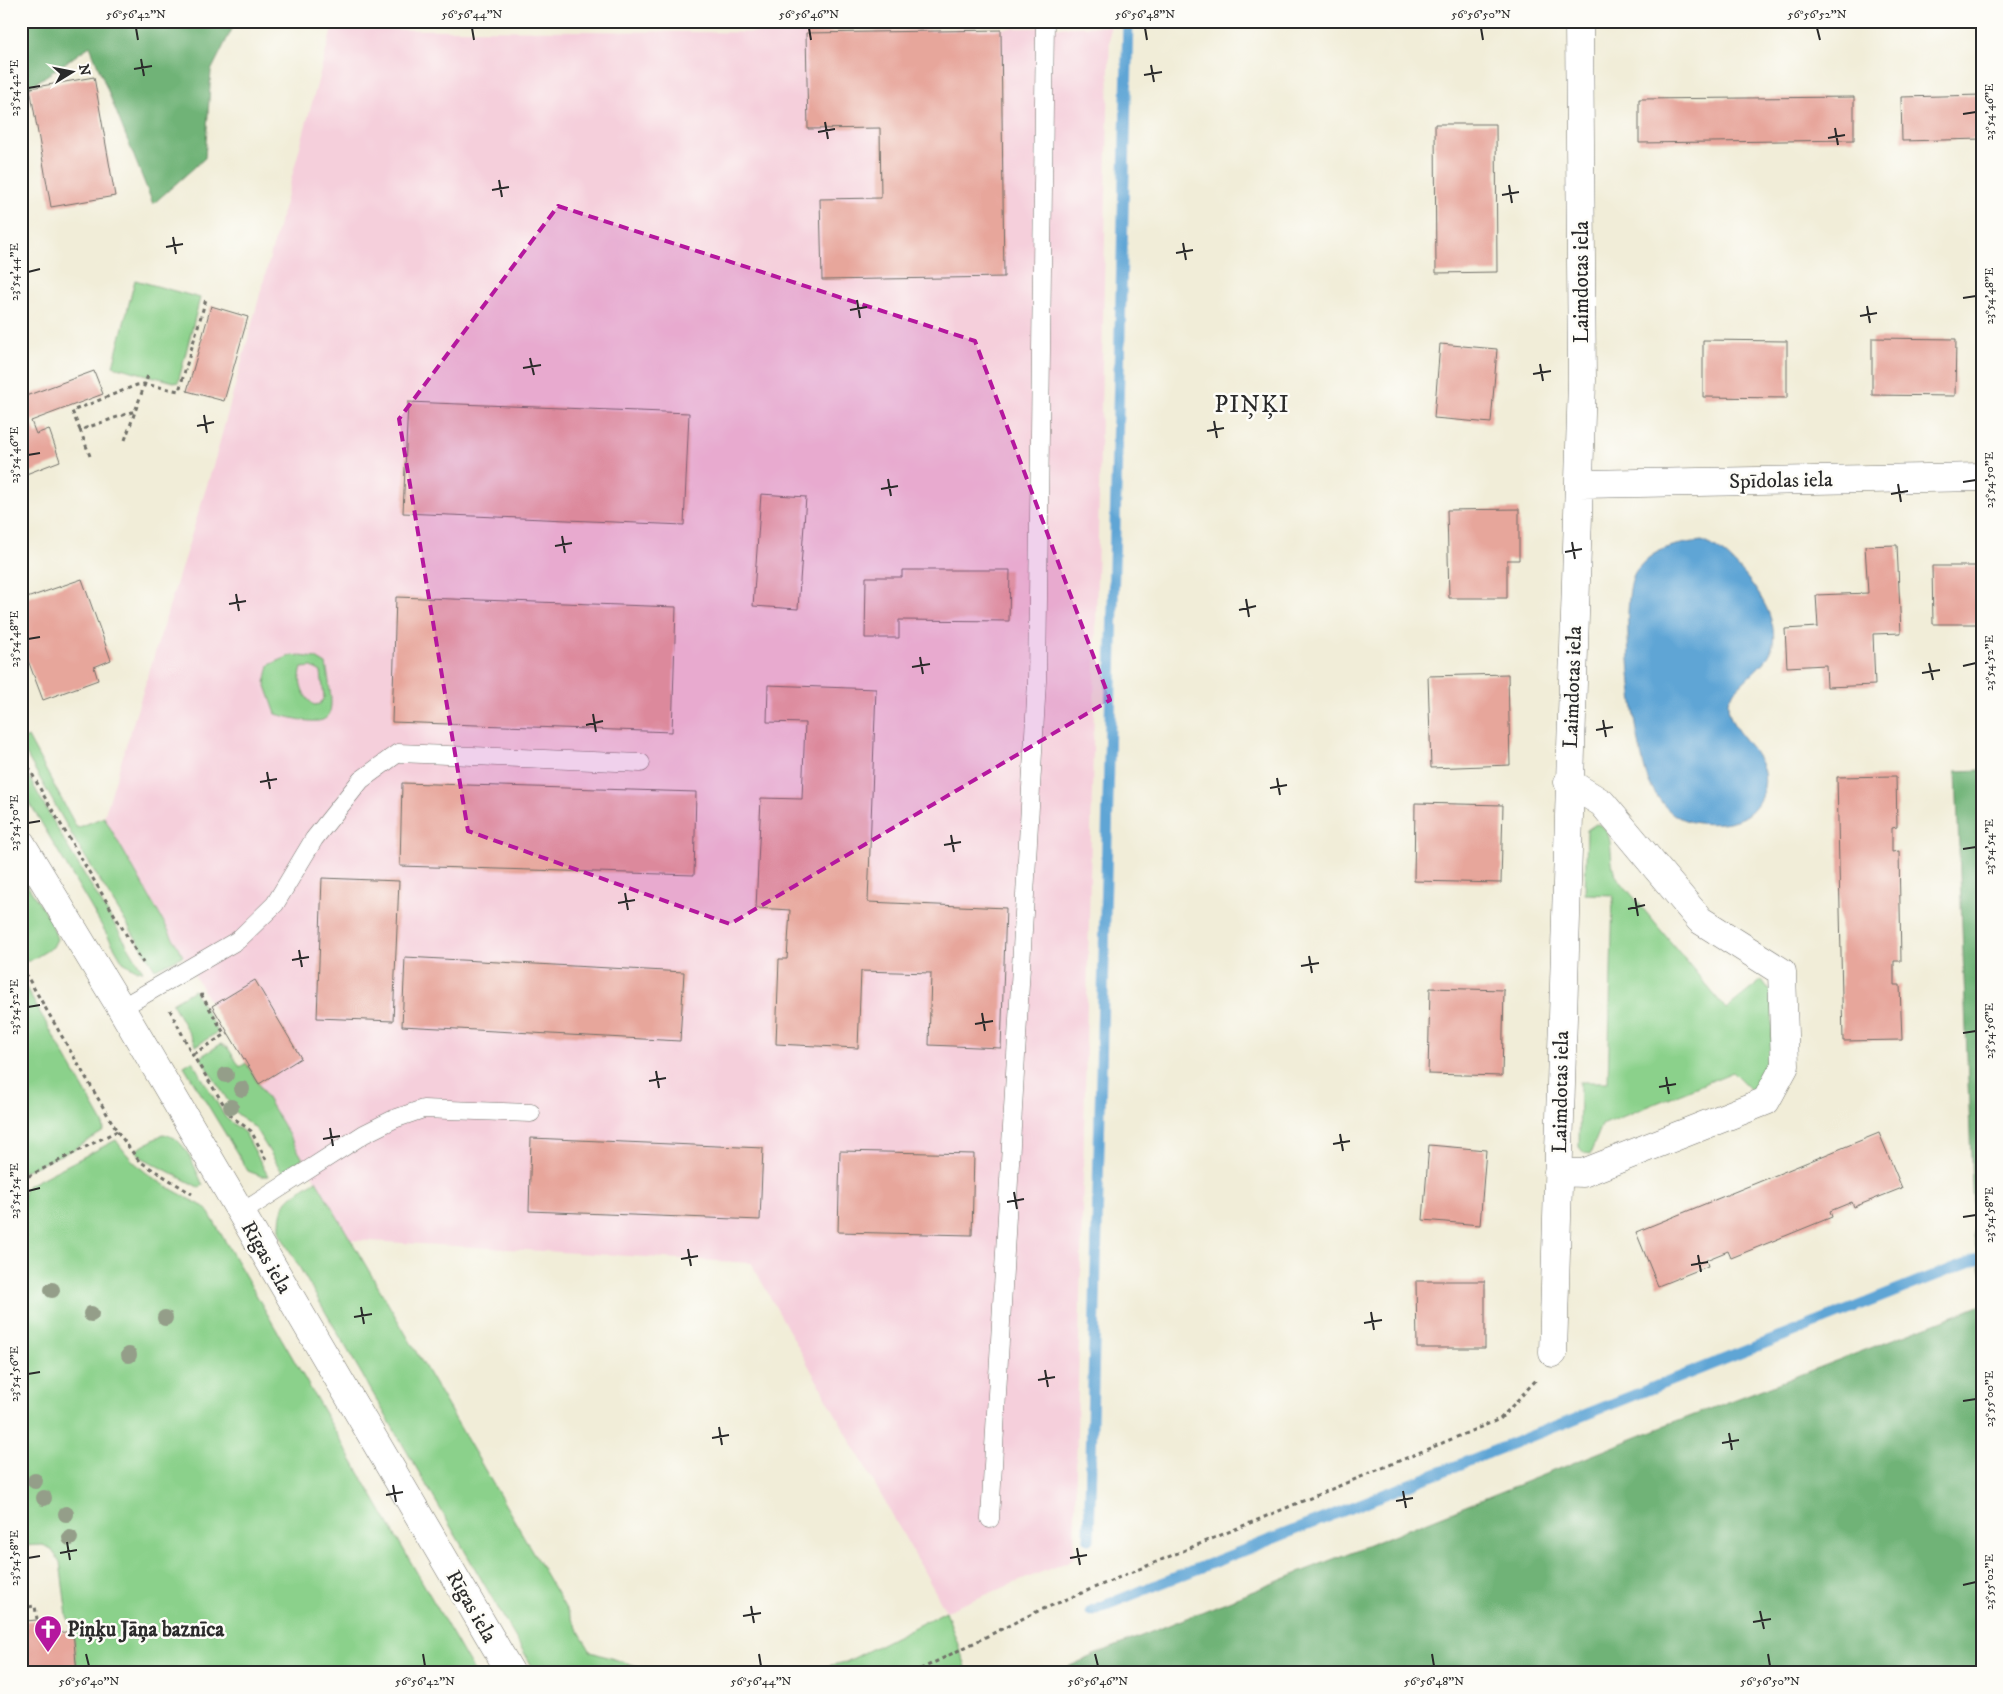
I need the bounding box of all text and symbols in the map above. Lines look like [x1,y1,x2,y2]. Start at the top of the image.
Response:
text: 56°56'42"N [106,7,166,22]
text: 56°56'44"N [442,7,503,22]
text: 56°56'46"N [779,7,839,22]
text: 56°56'48"N [1115,7,1175,22]
text: 56°56'50"N [1451,7,1511,22]
text: 56°56'52"N [1788,7,1847,22]
north arrow [48,48,98,98]
text: 23°54'42"E [7,59,22,116]
text: N [74,63,94,78]
text: 23°54'46"E [1982,83,1997,141]
street label: Laimdotas iela [1569,221,1595,343]
text: 23°54'44"E [7,243,22,301]
text: 23°54'48"E [1982,267,1997,324]
district label: PIŅĶI [1214,390,1290,420]
text: 23°54'46"E [7,426,22,484]
text: 23°54'50"E [1982,451,1997,508]
street label: Spīdolas iela [1729,467,1833,495]
text: 23°54'48"E [7,610,22,667]
street label: Laimdotas iela [1558,625,1588,749]
text: 23°54'52"E [1982,635,1997,691]
text: 23°54'50"E [7,794,22,851]
text: 23°54'54"E [1982,818,1997,875]
text: 23°54'52"E [7,979,22,1035]
text: 23°54'56"E [1982,1002,1997,1059]
street label: Laimdotas iela [1547,1031,1575,1153]
text: 23°54'54"E [7,1162,22,1219]
text: 23°54'58"E [1982,1187,1997,1243]
street label: Rīgas iela [235,1217,297,1298]
text: 23°54'56"E [7,1345,22,1402]
text: 23°55'00"E [1982,1370,1997,1427]
text: 23°54'58"E [7,1530,22,1586]
text: 23°55'02"E [1982,1553,1997,1610]
street label: Rīgas iela [440,1566,502,1647]
church icon: Piņķu Jāņa baznīca [33,1614,63,1653]
place label: Piņķu Jāņa baznīca [67,1617,225,1643]
text: 56°56'40"N [59,1674,119,1689]
text: 56°56'42"N [395,1674,455,1689]
text: 56°56'44"N [731,1674,792,1689]
text: 56°56'46"N [1068,1674,1128,1689]
text: 56°56'48"N [1404,1674,1464,1689]
text: 56°56'50"N [1740,1674,1800,1689]

